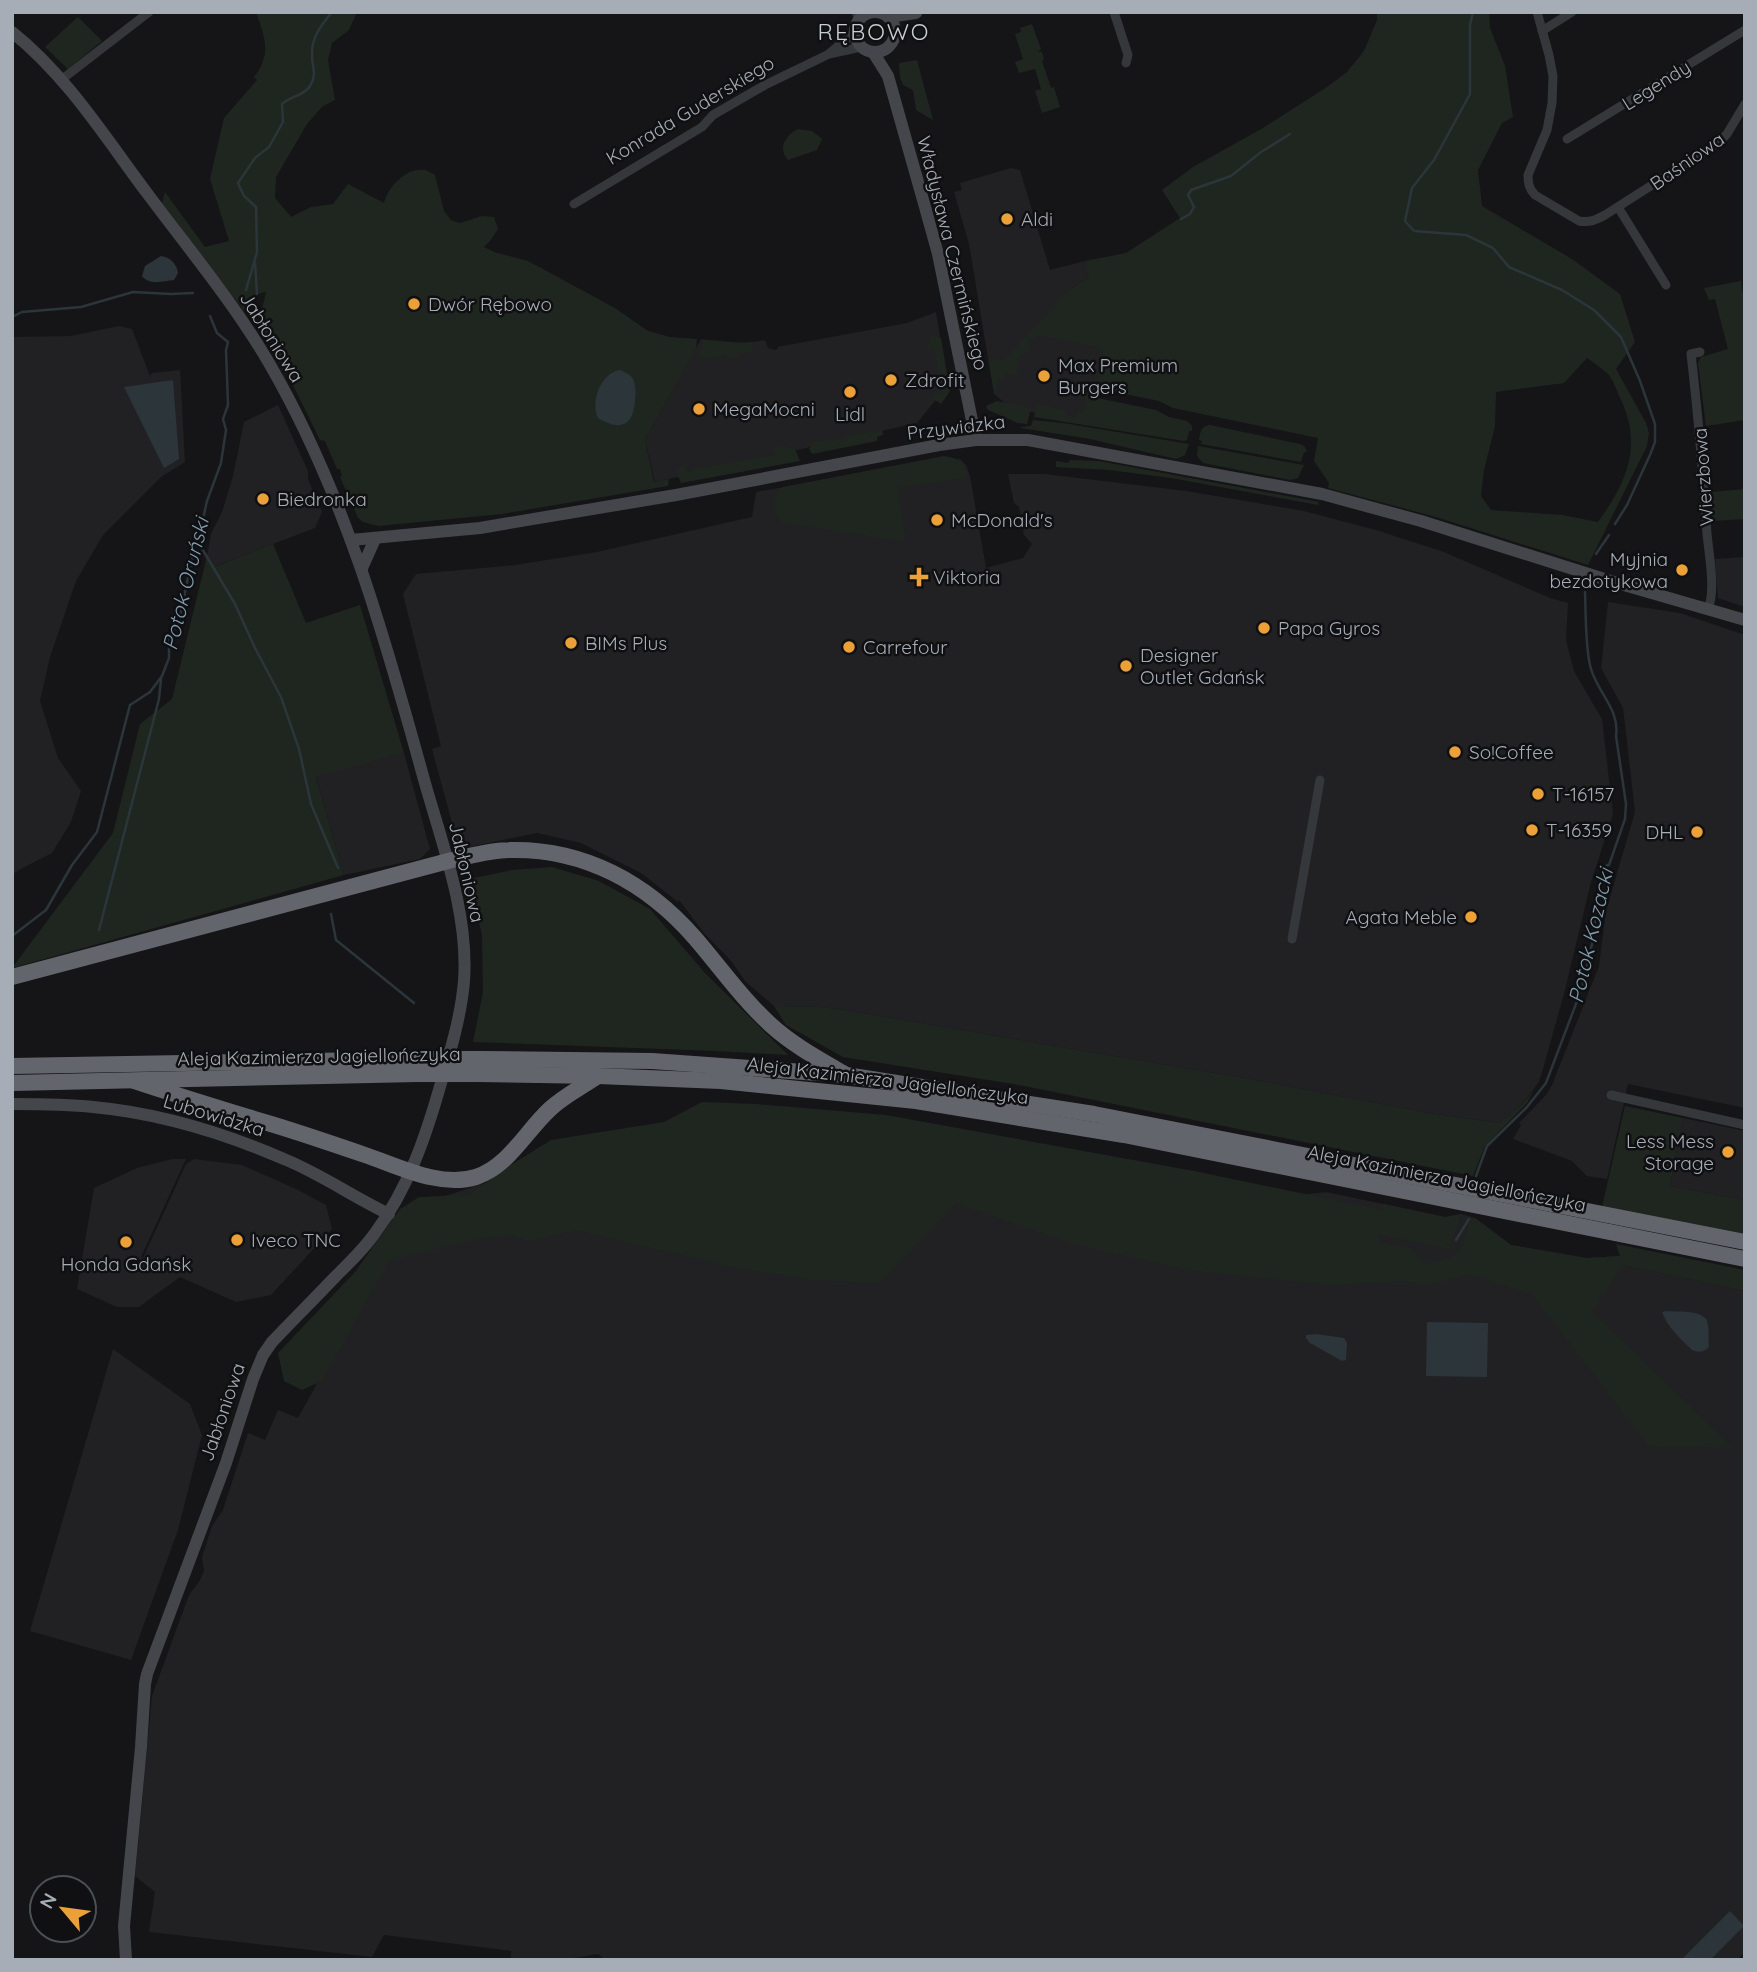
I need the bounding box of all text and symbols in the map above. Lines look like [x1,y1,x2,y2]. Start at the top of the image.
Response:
district label: RĘBOWO [818,17,930,46]
street label: Konrada Guderskiego [602,50,778,170]
street label: Legendy [1617,55,1695,115]
street label: Baśniowa [1645,127,1729,195]
street label: Władysława Czermińskiego [912,133,994,373]
place label: Aldi [1021,207,1053,231]
marker: Aldi [999,211,1015,227]
street label: Jabłoniowa [235,287,309,387]
place label: Dwór Rębowo [428,292,552,316]
marker: Dwór Rębowo [406,296,422,312]
place label: Max Premium Burgers [1058,353,1178,399]
place label: Zdrofit [905,368,964,392]
marker: Max Premium Burgers [1036,368,1052,384]
marker: Zdrofit [883,372,899,388]
marker: Lidl [842,384,858,400]
place label: MegaMocni [713,397,815,421]
marker: MegaMocni [691,401,707,417]
place label: Lidl [835,402,865,426]
street label: Przywidzka [905,409,1007,445]
street label: Wierzbowa [1688,427,1718,527]
place label: Biedronka [277,487,367,511]
marker: Biedronka [255,491,271,507]
place label: McDonald's [951,508,1053,532]
water label: Potok Oruński [156,512,215,653]
marker: McDonald's [929,512,945,528]
place label: Myjnia bezdotykowa [1550,547,1668,593]
marker: Myjnia bezdotykowa [1674,562,1690,578]
place label: Viktoria [933,565,1001,589]
marker: Viktoria [911,569,927,585]
place label: Papa Gyros [1278,616,1380,640]
marker: Papa Gyros [1256,620,1272,636]
place label: BIMs Plus [585,631,667,655]
marker: BIMs Plus [563,635,579,651]
place label: Carrefour [863,635,948,659]
marker: Carrefour [841,639,857,655]
place label: Designer Outlet Gdańsk [1140,643,1265,689]
marker: Designer Outlet Gdańsk [1118,658,1134,674]
place label: So!Coffee [1469,740,1554,764]
marker: So!Coffee [1447,744,1463,760]
place label: T-16157 [1552,782,1615,806]
marker: T-16157 [1530,786,1546,802]
place label: T-16359 [1546,818,1612,842]
street label: Jabłoniowa [444,820,490,924]
place label: DHL [1646,820,1683,844]
marker: T-16359 [1524,822,1540,838]
marker: DHL [1689,824,1705,840]
water label: Potok Kozacki [1562,864,1619,1006]
place label: Agata Meble [1345,905,1457,929]
marker: Agata Meble [1463,909,1479,925]
street label: Aleja Kazimierza Jagiellończyka [177,1042,461,1070]
street label: Aleja Kazimierza Jagiellończyka [746,1051,1030,1109]
street label: Lubowidzka [161,1088,267,1142]
place label: Less Mess Storage [1626,1129,1714,1175]
street label: Aleja Kazimierza Jagiellończyka [1306,1139,1588,1217]
marker: Less Mess Storage [1720,1144,1736,1160]
place label: Iveco TNC [251,1228,341,1252]
marker: Iveco TNC [229,1232,245,1248]
marker: Honda Gdańsk [118,1234,134,1250]
place label: Honda Gdańsk [61,1252,191,1276]
street label: Jabłoniowa [194,1360,250,1464]
north arrow [28,1874,98,1944]
text: N [34,1889,62,1913]

